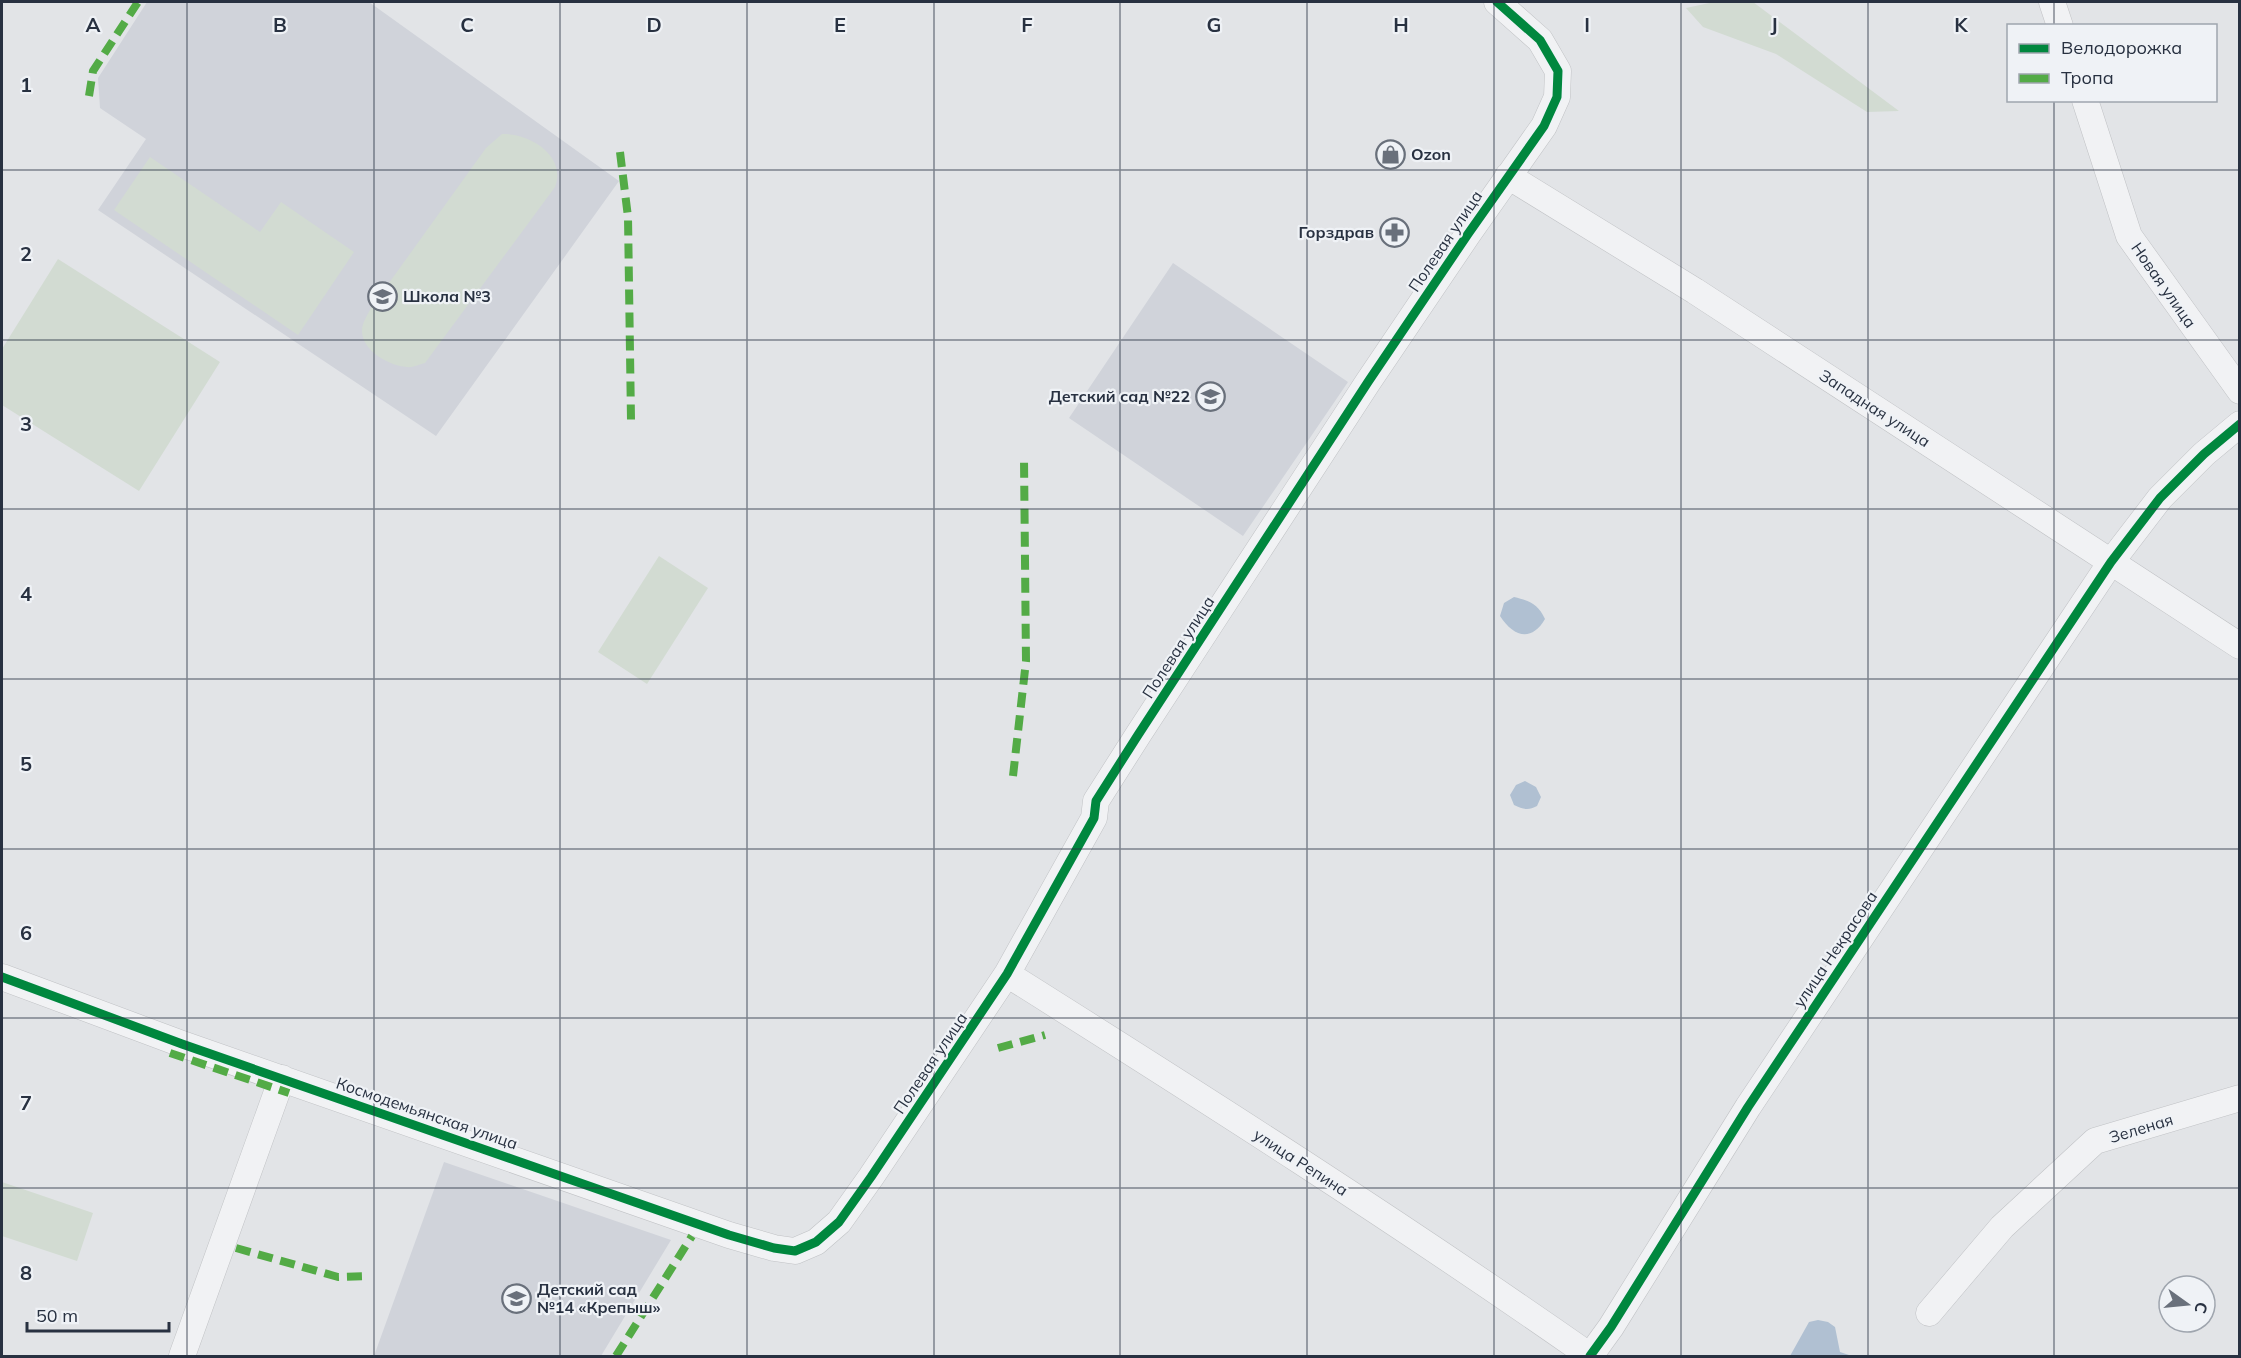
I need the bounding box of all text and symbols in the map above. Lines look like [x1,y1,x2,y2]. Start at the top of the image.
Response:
text: A [86,12,101,37]
text: B [273,12,287,37]
text: C [460,12,474,37]
text: D [646,12,662,37]
text: E [834,12,846,37]
text: F [1021,12,1033,37]
text: G [1207,12,1221,37]
text: H [1393,12,1409,37]
text: I [1584,12,1590,37]
text: J [1770,12,1778,37]
text: K [1954,12,1968,37]
legend [2007,24,2217,102]
text: Велодорожка [2061,36,2182,59]
text: Тропа [2061,66,2114,89]
text: 1 [20,72,32,97]
shop icon: Ozon [1374,138,1406,170]
place label: Ozon [1411,144,1451,164]
street label: Полевая улица [1404,187,1486,295]
pharmacy icon: Горздрав [1379,216,1411,248]
place label: Горздрав [1299,222,1374,242]
street label: Новая улица [2127,238,2201,332]
text: 2 [20,241,32,266]
school or university icon: Школа №3 [366,280,398,312]
place label: Школа №3 [403,286,491,306]
street label: Западная улица [1816,365,1934,451]
school or university icon: Детский сад №22 [1195,380,1227,412]
place label: Детский сад №22 [1049,386,1190,406]
text: 3 [20,411,32,436]
text: 4 [20,581,32,606]
street label: Полевая улица [1138,592,1218,702]
text: 5 [20,751,32,776]
street label: улица Некрасова [1789,887,1881,1011]
text: 6 [20,920,32,945]
street label: Полевая улица [889,1009,971,1117]
street label: Космодемьянская улица [334,1073,520,1153]
text: 7 [20,1090,32,1115]
street label: Зеленая [2107,1109,2175,1147]
street label: улица Репина [1250,1124,1352,1200]
text: 8 [20,1260,32,1285]
north arrow [2157,1274,2217,1334]
place label: Детский сад №14 «Крепыш» [537,1279,661,1317]
school or university icon: Детский сад №14 «Крепыш» [500,1282,532,1314]
scale bar [27,1295,170,1333]
text: С [2190,1300,2213,1316]
text: 50 m [36,1304,78,1327]

